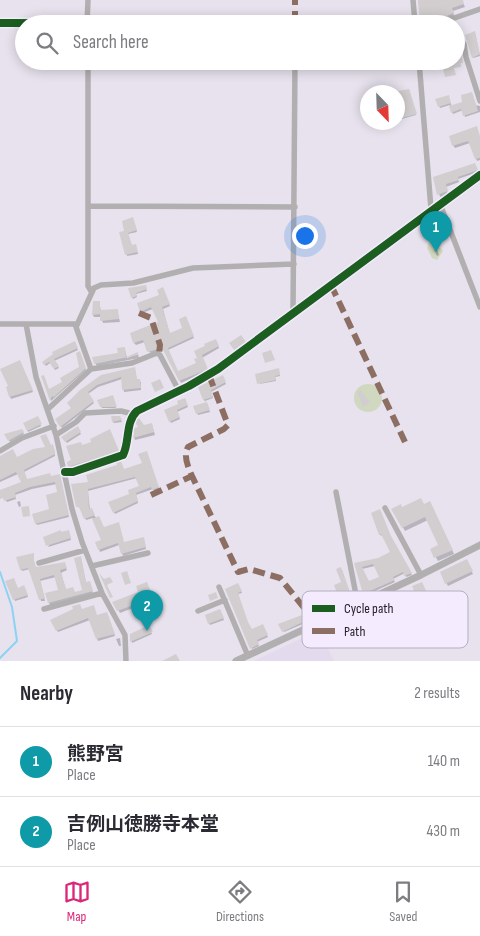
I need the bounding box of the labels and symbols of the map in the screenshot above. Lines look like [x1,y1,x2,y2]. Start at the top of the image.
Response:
north arrow [360,85,405,130]
pin: 1 [420,211,452,252]
your location [292,223,318,249]
pin: 2 [131,590,163,631]
legend [302,591,468,648]
text: Cycle path [344,600,394,617]
text: Path [344,623,365,640]

